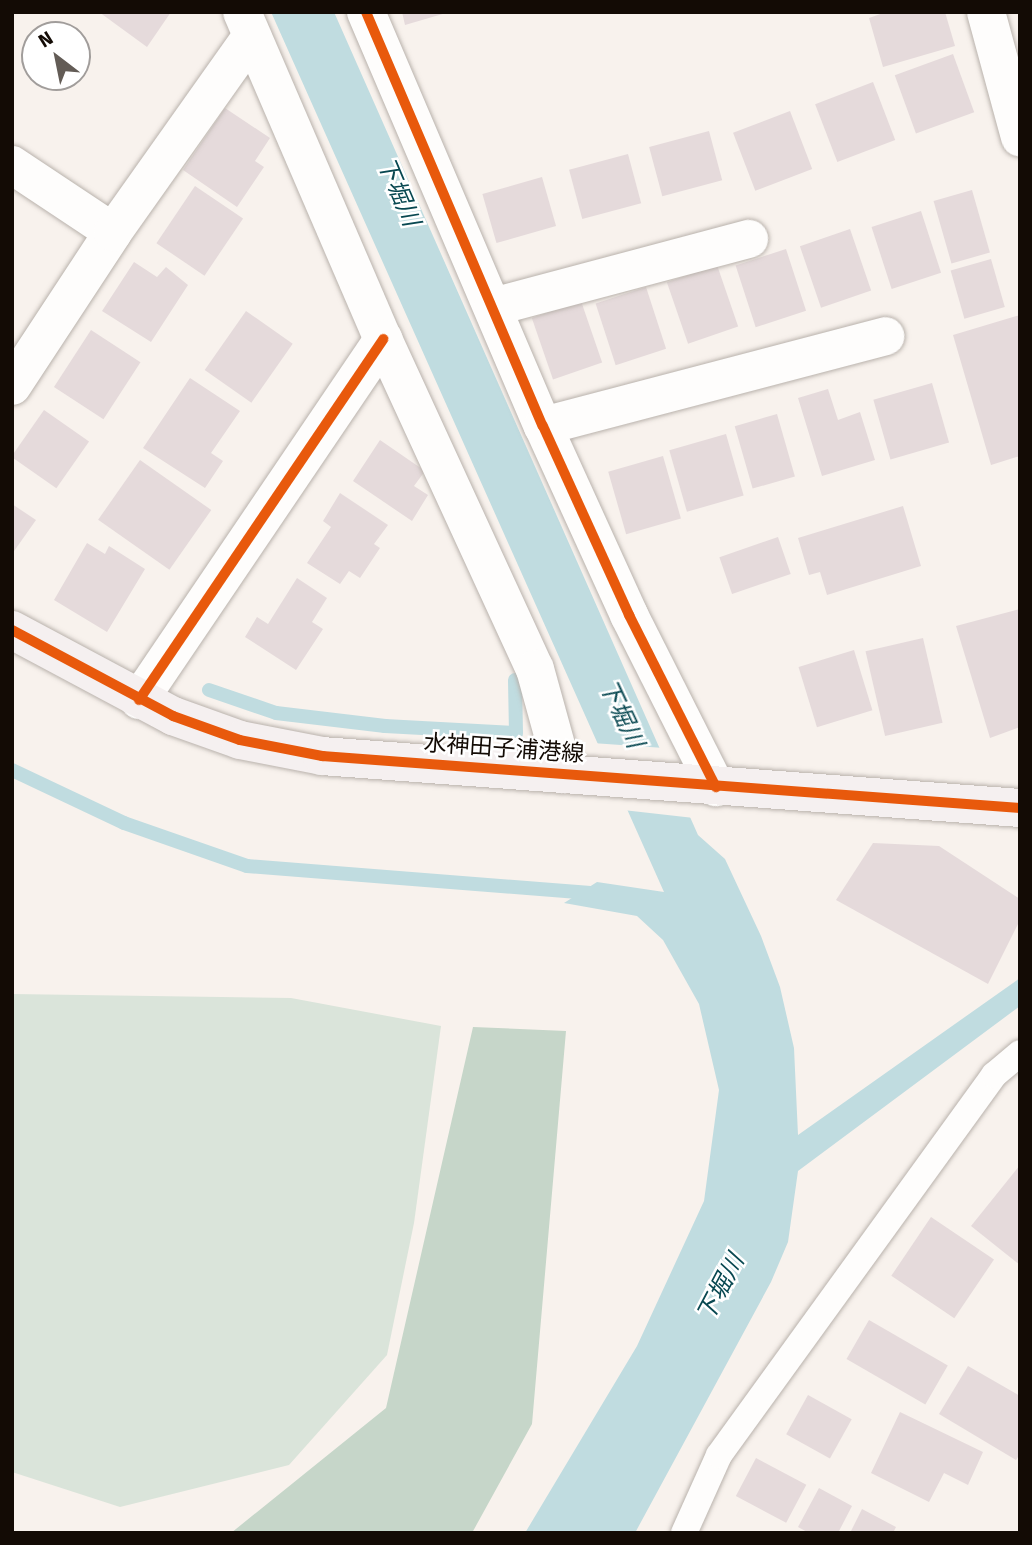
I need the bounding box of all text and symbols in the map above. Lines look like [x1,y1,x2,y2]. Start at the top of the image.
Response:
north arrow [21,21,91,91]
text: N [34,26,57,53]
water label: 下堀川 [371,153,425,231]
water label: 下堀川 [593,675,649,753]
street label: 水神田子浦港線 [423,729,585,767]
water label: 下堀川 [691,1249,751,1327]

